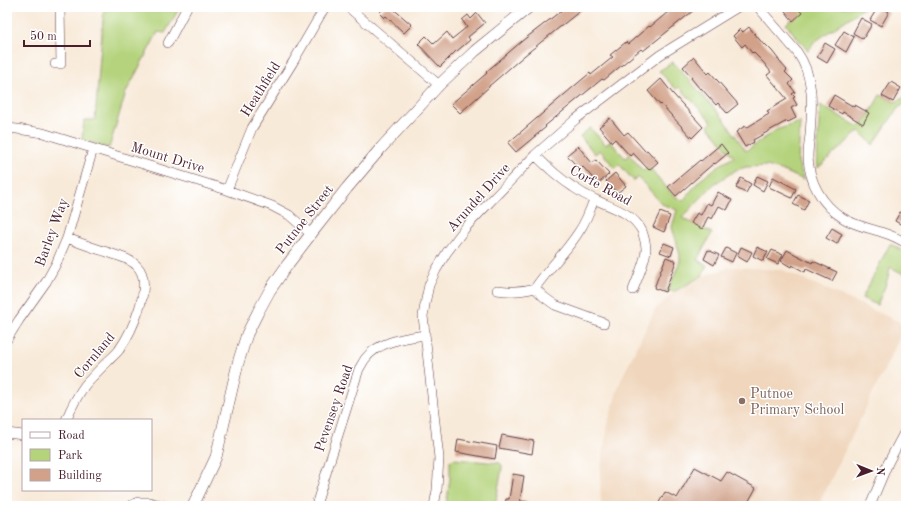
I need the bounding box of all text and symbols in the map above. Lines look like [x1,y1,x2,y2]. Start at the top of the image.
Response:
scale bar [24,22,90,48]
text: 50 m [30,30,57,43]
street label: Heathfield [239,60,283,119]
street label: Mount Drive [129,140,206,176]
street label: Arundel Drive [445,161,513,235]
street label: Corfe Road [567,163,634,209]
street label: Putnoe Street [273,182,336,257]
street label: Barley Way [33,196,71,268]
street label: Cornland [72,330,118,381]
street label: Pevensey Road [313,363,355,454]
place label: Putnoe Primary School [750,387,844,417]
marker: Putnoe Primary School [737,396,747,406]
legend [22,419,152,491]
text: Road [58,430,85,442]
text: Park [58,450,83,462]
north arrow [851,451,891,491]
text: N [874,467,885,476]
text: Building [58,470,102,482]

